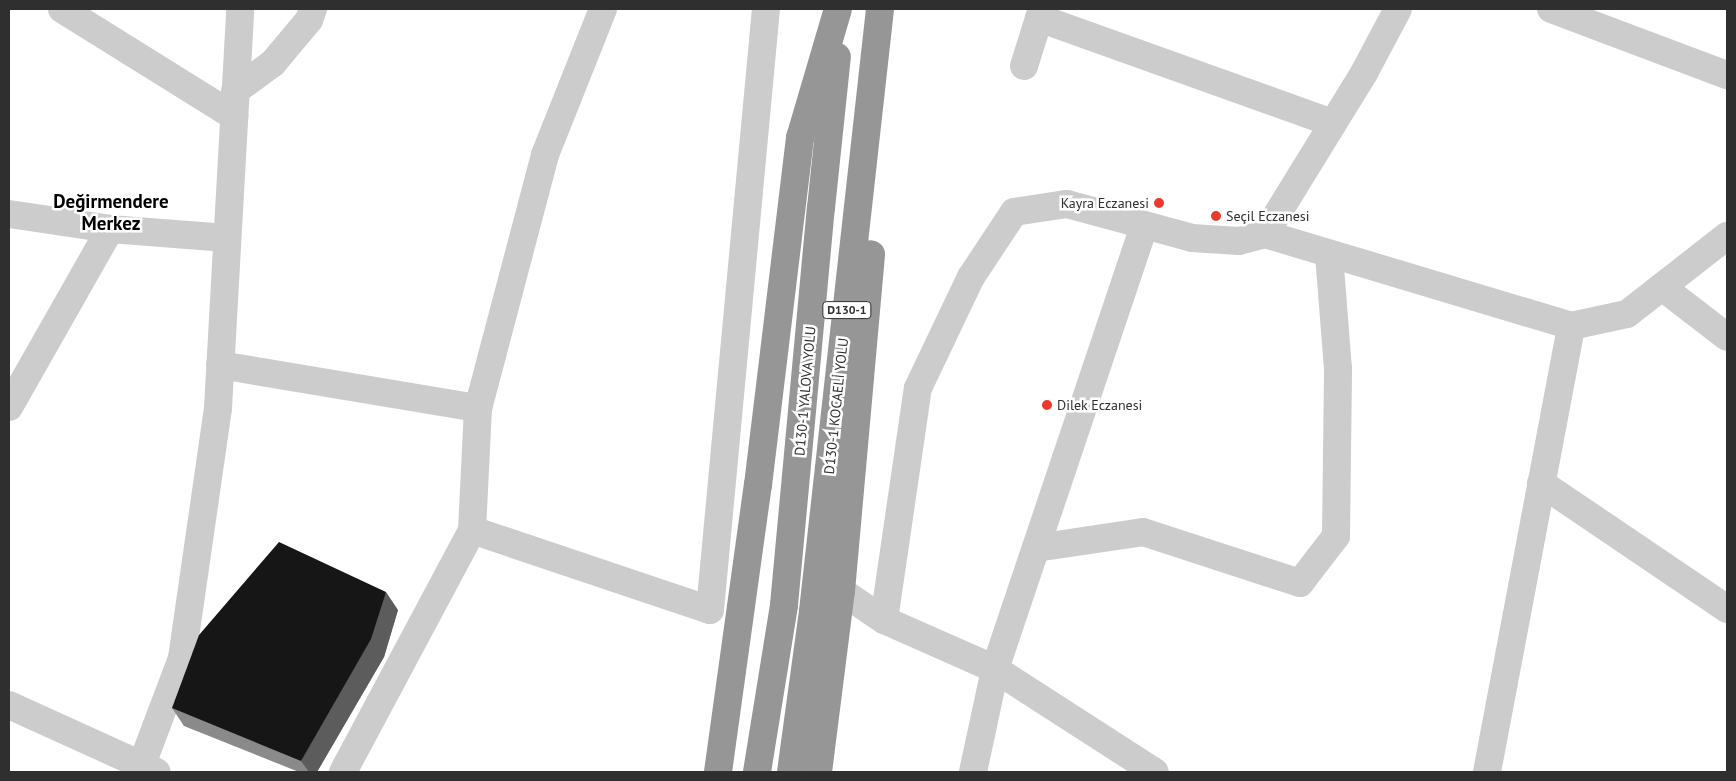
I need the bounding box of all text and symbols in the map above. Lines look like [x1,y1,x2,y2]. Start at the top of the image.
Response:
district label: Değirmendere Merkez [53,191,169,235]
place label: Kayra Eczanesi [1061,195,1149,211]
marker: Kayra Eczanesi [1153,197,1165,209]
place label: Seçil Eczanesi [1226,208,1309,224]
marker: Seçil Eczanesi [1210,210,1222,222]
road number: D130-1 [822,300,872,320]
street label: D130-1 YALOVA YOLU [791,325,819,457]
street label: D130-1 KOCAELİ YOLU [820,337,852,475]
place label: Dilek Eczanesi [1057,397,1143,413]
marker: Dilek Eczanesi [1041,399,1053,411]

